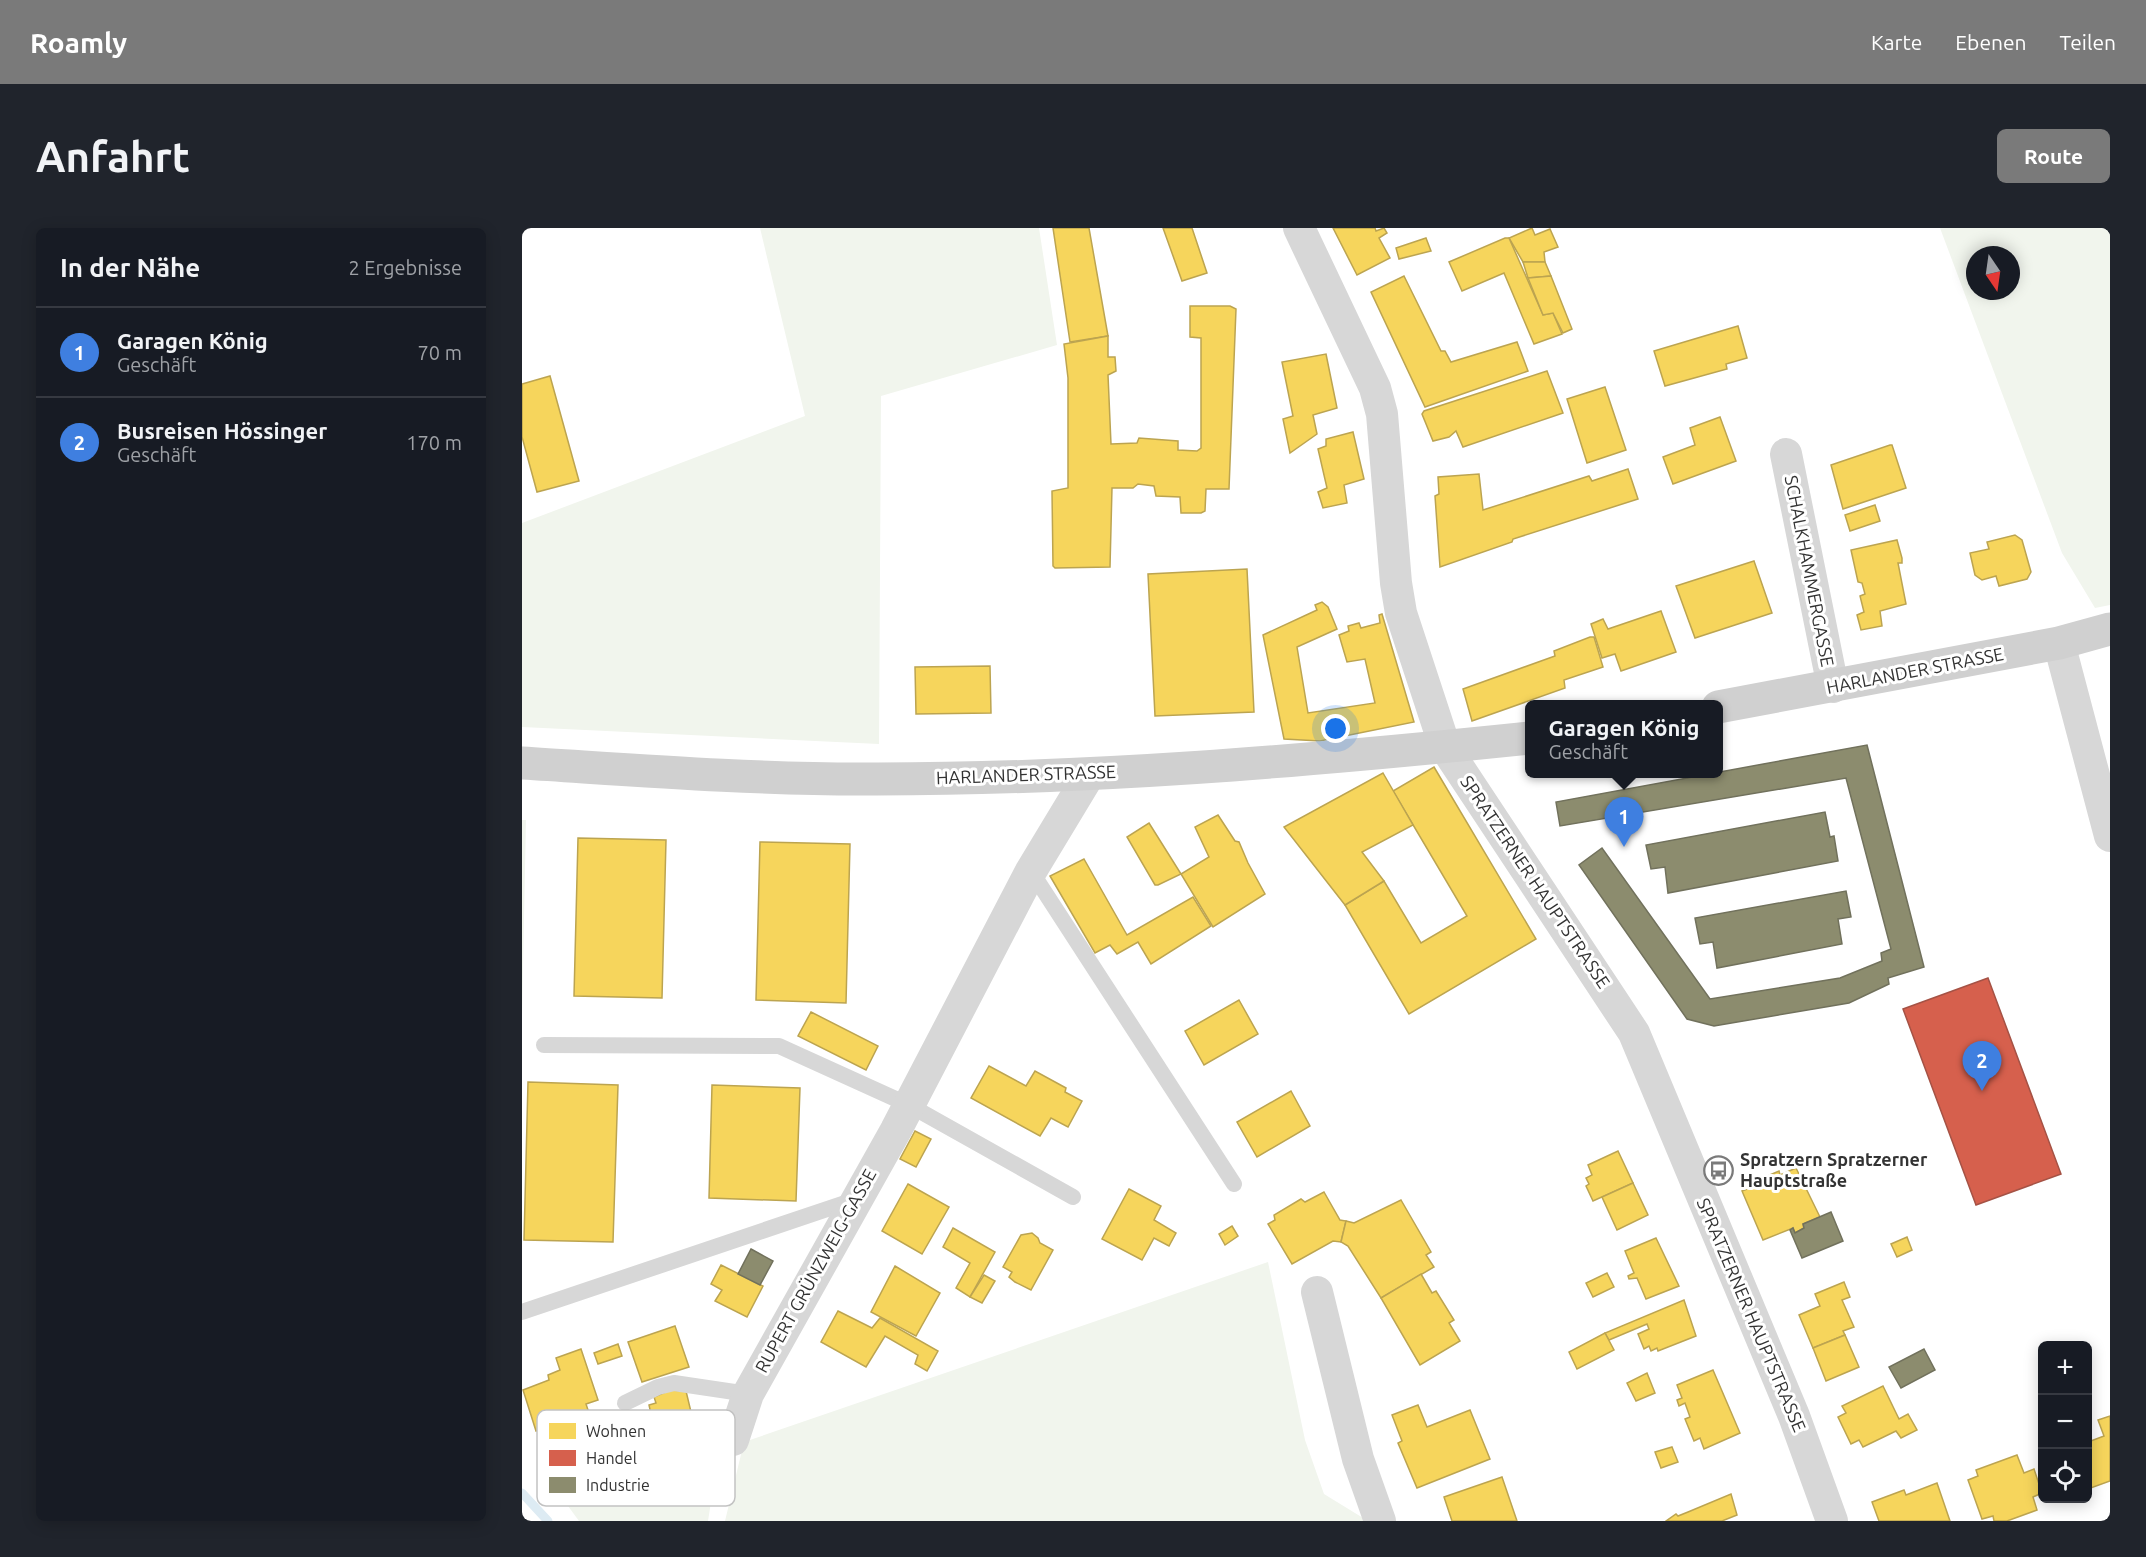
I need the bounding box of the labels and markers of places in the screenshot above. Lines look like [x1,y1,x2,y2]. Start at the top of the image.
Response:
pin: 1 [1604,798,1644,847]
pin: 2 [1962,1042,2002,1091]
place label: Spratzern Spratzerner Hauptstraße [1740,1149,1928,1190]
bus stop icon: Spratzern Spratzerner Hauptstraße [1703,1154,1735,1186]

